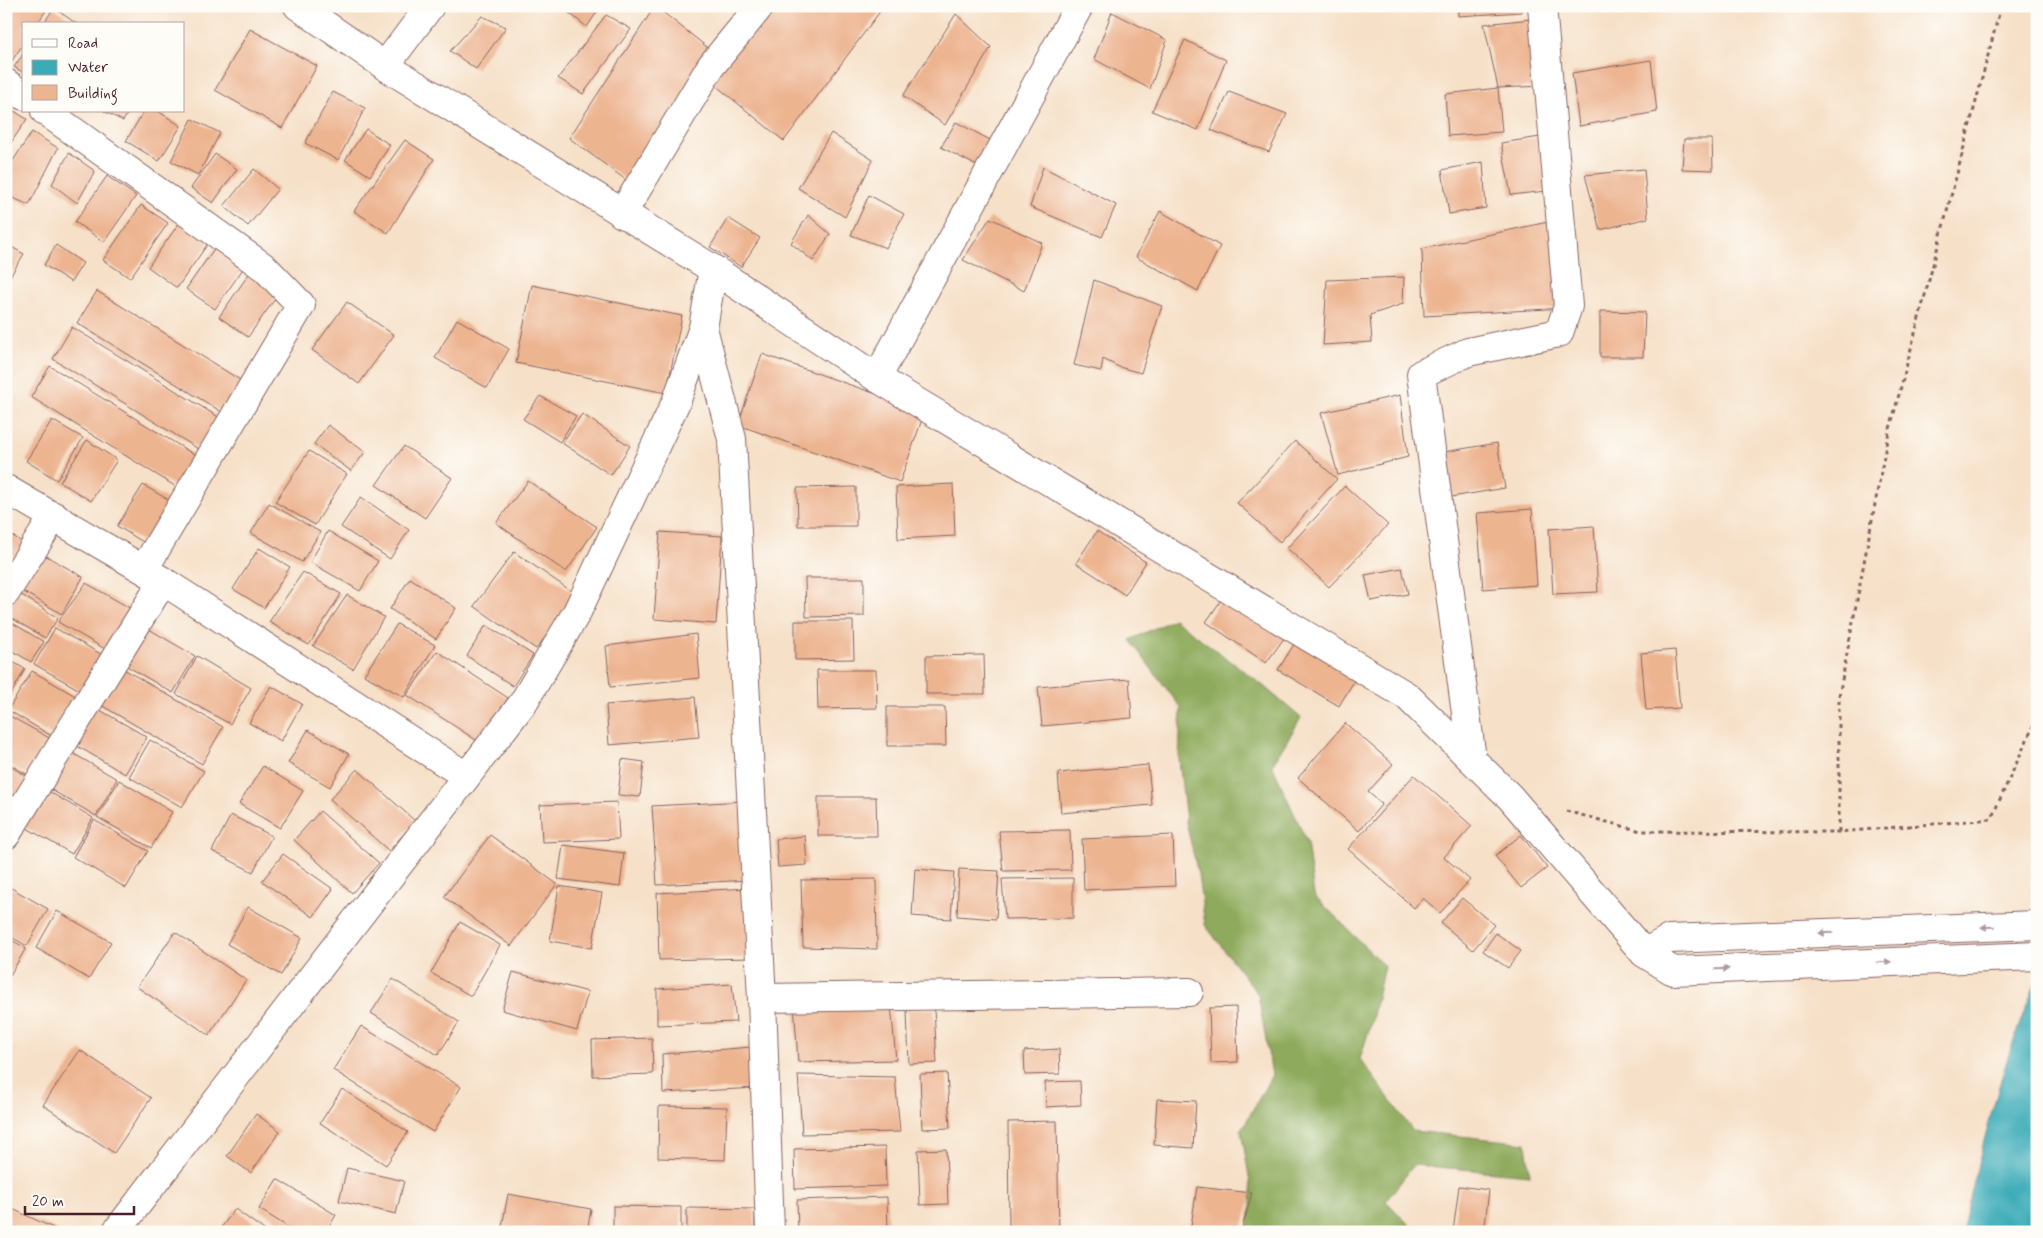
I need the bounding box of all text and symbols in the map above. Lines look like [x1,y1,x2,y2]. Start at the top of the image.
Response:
legend [22,22,185,112]
text: Road [68,34,98,54]
text: Water [68,58,108,78]
text: Building [68,84,118,105]
one-way arrow [1980,923,1996,931]
one-way arrow [1817,929,1833,937]
one-way arrow [1876,958,1892,966]
one-way arrow [1714,965,1730,973]
scale bar [25,1183,134,1215]
text: 20 m [32,1192,64,1212]

